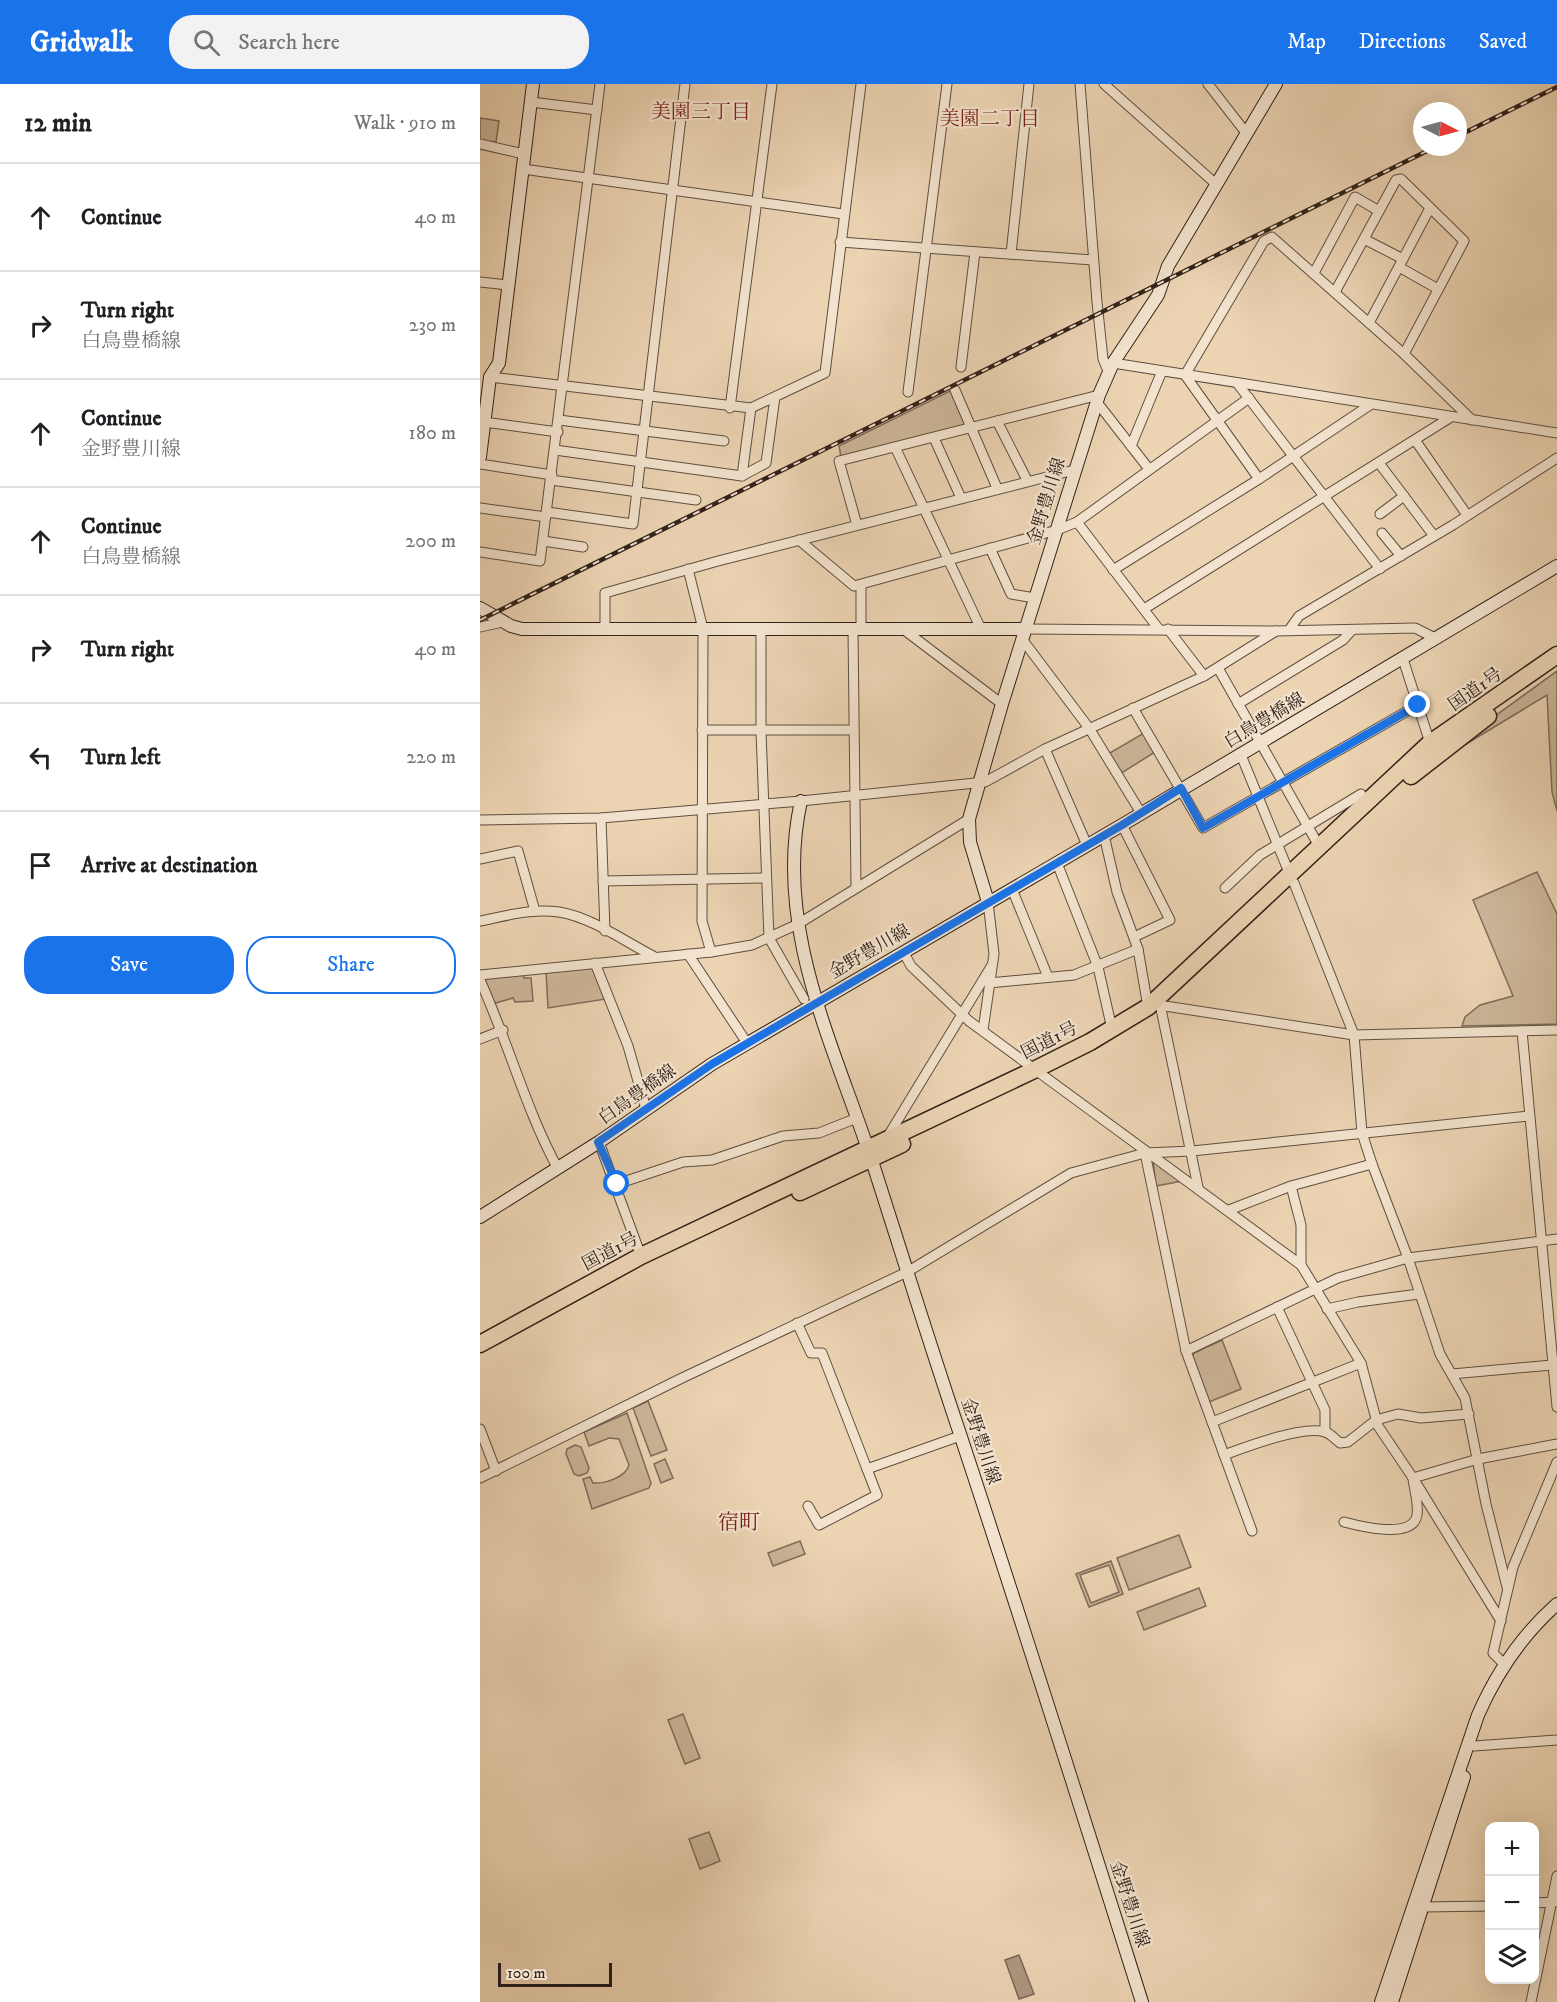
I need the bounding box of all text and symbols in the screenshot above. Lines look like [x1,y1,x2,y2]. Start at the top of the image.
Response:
search box [169,15,589,69]
text: Gridwalk [30,25,133,60]
icon: search [190,26,223,59]
text: Search here [238,29,340,56]
text: Map [1287,29,1326,55]
text: Directions [1359,29,1446,55]
text: Saved [1479,29,1527,55]
district label: 美園三丁目 [651,100,751,125]
north arrow [1413,102,1467,156]
text: 12 min [24,107,92,140]
district label: 美園二丁目 [940,107,1040,132]
text: Walk · 910 m [354,111,456,136]
icon: ahead [24,201,57,234]
text: Continue [81,204,162,231]
text: 40 m [414,205,456,230]
text: Turn right [81,297,174,324]
icon: right [24,309,57,342]
text: 230 m [409,313,456,338]
text: 白鳥豊橋線 [81,329,181,354]
text: Continue [81,405,162,432]
icon: ahead [24,417,57,450]
text: 180 m [409,421,456,446]
text: 金野豊川線 [81,437,181,462]
street label: 金野豊川線 [1023,455,1071,548]
text: Continue [81,513,162,540]
icon: ahead [24,525,57,558]
text: 200 m [405,529,456,554]
text: 白鳥豊橋線 [81,545,181,570]
icon: right [24,633,57,666]
text: Turn right [81,636,174,663]
text: 40 m [414,637,456,662]
street label: 国道1号 [1444,663,1507,716]
street label: 白鳥豊橋線 [1220,688,1309,753]
route end [1404,691,1430,717]
icon: left [24,741,57,774]
text: Turn left [81,744,161,771]
text: 220 m [406,745,456,770]
icon: arrive [24,849,57,882]
text: Arrive at destination [81,852,258,879]
street label: 金野豊川線 [825,920,914,984]
button: Save [24,936,234,994]
button: Share [246,936,456,994]
street label: 国道1号 [1017,1017,1081,1064]
street label: 白鳥豊橋線 [594,1060,681,1130]
route start [603,1170,629,1196]
street label: 国道1号 [579,1228,642,1276]
street label: 金野豊川線 [956,1395,1004,1488]
district label: 宿町 [718,1510,760,1536]
map controls [1485,1822,1539,1984]
button: + [1485,1822,1539,1876]
street label: 金野豊川線 [1105,1858,1153,1951]
button: − [1485,1876,1539,1930]
button: layers [1485,1930,1539,1984]
scale bar [498,1960,612,1988]
text: 100 m [507,1963,546,1983]

